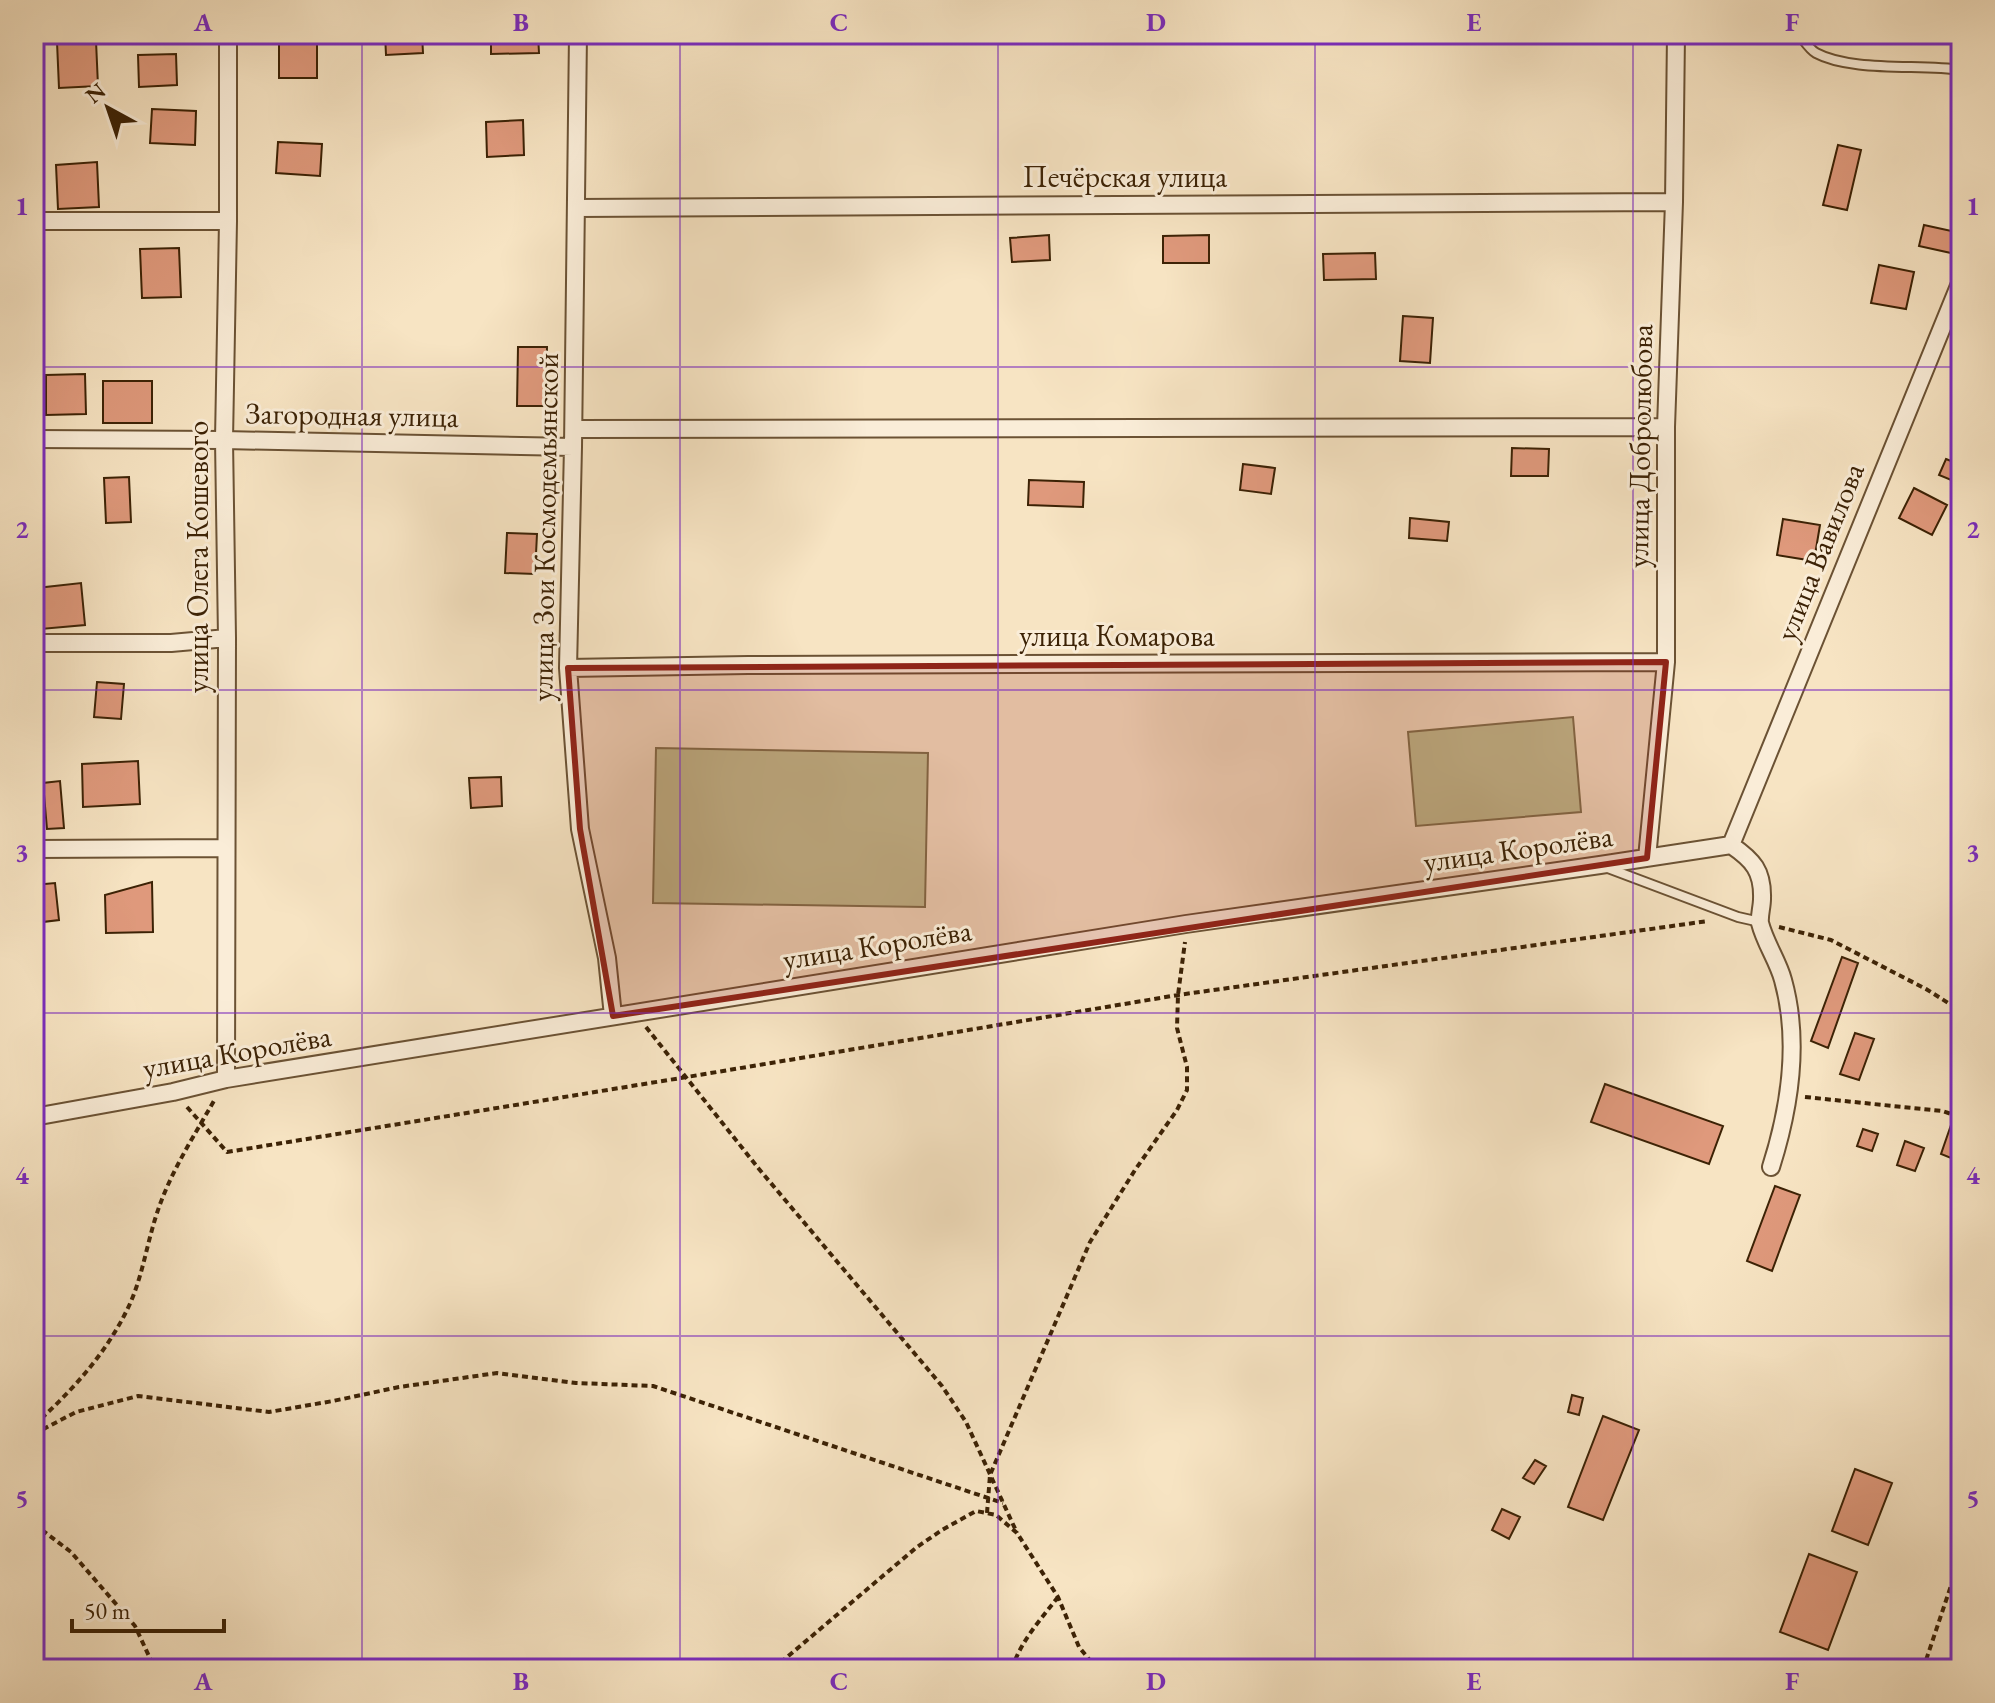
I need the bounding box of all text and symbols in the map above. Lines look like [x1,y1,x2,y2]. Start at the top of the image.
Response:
text: A [193,5,213,39]
text: B [513,5,529,39]
text: C [830,5,848,39]
text: D [1146,5,1166,39]
text: E [1467,5,1482,39]
text: F [1785,5,1799,39]
north arrow [68,68,148,148]
text: N [79,76,112,110]
street label: Печёрская улица [1023,157,1227,196]
text: 1 [15,189,29,223]
text: 1 [1966,189,1980,223]
street label: улица Добролюбова [1618,324,1661,568]
street label: улица Зои Космодемьянской [522,352,567,702]
street label: Загородная улица [245,393,459,436]
street label: улица Олега Кошевого [178,421,217,693]
street label: улица Вавилова [1766,457,1873,646]
text: 2 [15,512,29,546]
text: 2 [1966,512,1980,546]
street label: улица Комарова [1019,616,1215,655]
street label: улица Королёва [1421,816,1615,881]
text: 3 [15,835,29,869]
text: 3 [1966,835,1980,869]
street label: улица Королёва [780,910,974,979]
street label: улица Королёва [140,1016,334,1087]
text: 4 [15,1158,29,1192]
text: 4 [1966,1158,1980,1192]
text: 5 [15,1481,29,1515]
text: 5 [1966,1481,1980,1515]
scale bar [72,1583,224,1633]
text: 50 m [84,1595,131,1626]
text: A [193,1664,213,1698]
text: B [513,1664,529,1698]
text: C [830,1664,848,1698]
text: D [1146,1664,1166,1698]
text: E [1467,1664,1482,1698]
text: F [1785,1664,1799,1698]

